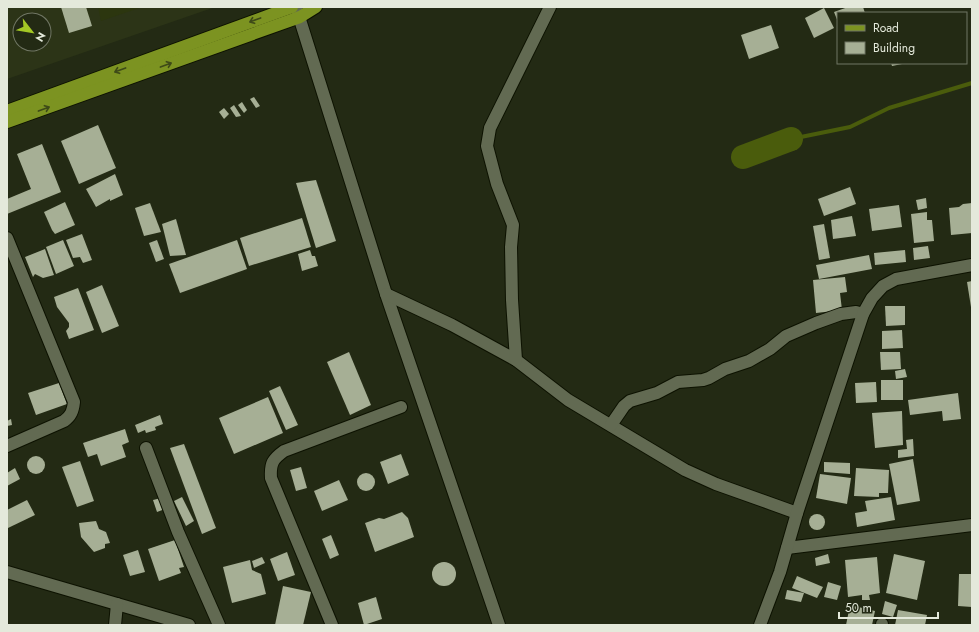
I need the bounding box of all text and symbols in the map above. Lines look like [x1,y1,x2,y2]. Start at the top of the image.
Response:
north arrow [12,12,52,52]
legend [837,12,967,64]
one-way arrow [250,17,262,25]
text: Road [873,19,899,37]
text: N [31,29,50,45]
text: Building [873,39,915,57]
one-way arrow [159,61,172,68]
one-way arrow [115,66,127,74]
one-way arrow [37,105,50,112]
scale bar [839,594,938,620]
text: 50 m [845,599,872,617]

